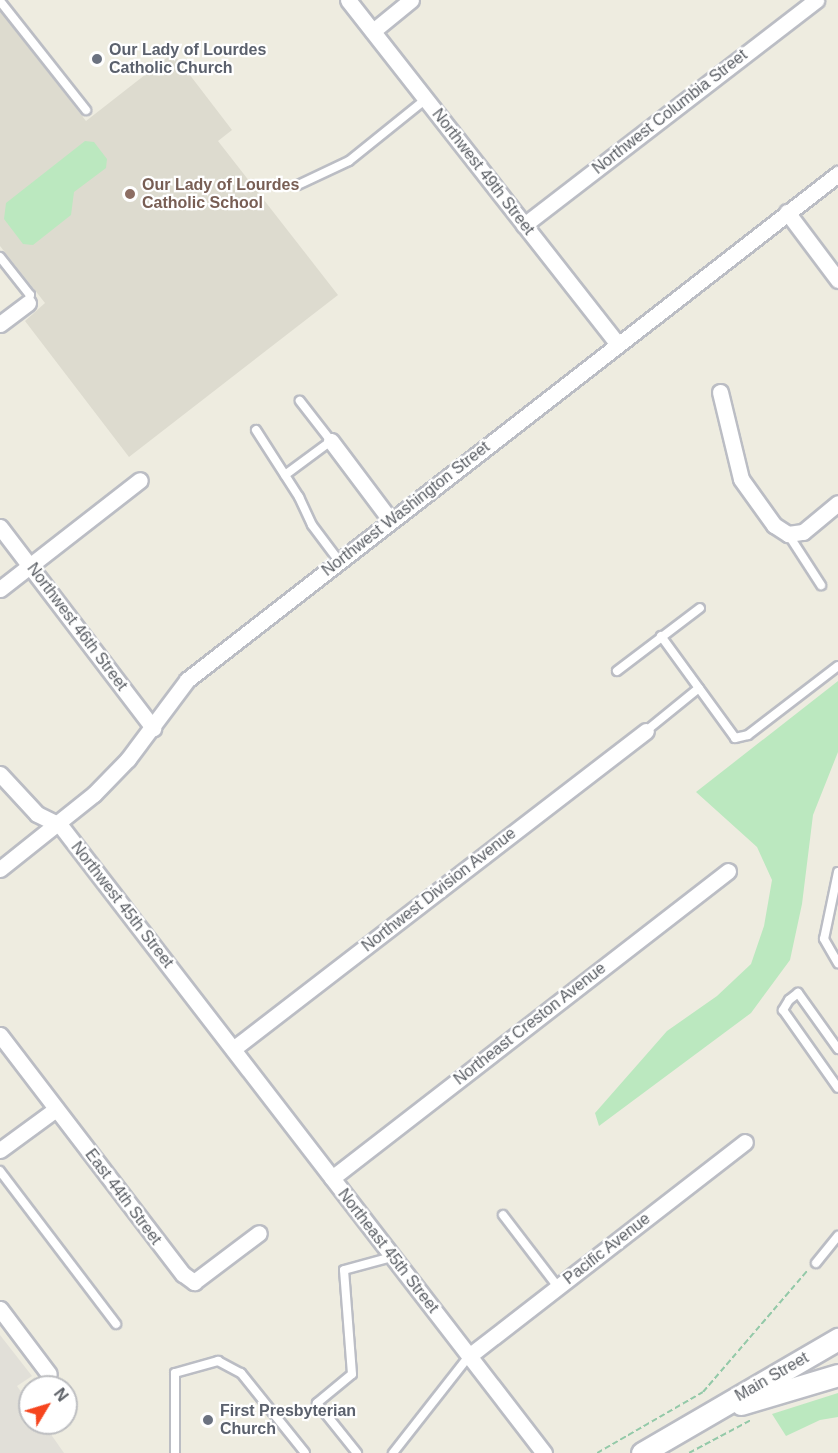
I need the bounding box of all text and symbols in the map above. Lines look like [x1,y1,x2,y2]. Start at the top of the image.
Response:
place label: Our Lady of Lourdes Catholic Church [109,40,266,78]
street label: Northwest Columbia Street [589,46,751,178]
marker: Our Lady of Lourdes Catholic Church [90,52,104,66]
street label: Northwest 49th Street [428,105,538,239]
place label: Our Lady of Lourdes Catholic School [142,175,299,213]
marker: Our Lady of Lourdes Catholic School [123,187,137,201]
street label: Northwest Washington Street [318,438,494,580]
street label: Northwest 46th Street [23,559,131,695]
street label: Northwest Division Avenue [358,824,520,956]
street label: Northwest 45th Street [67,838,177,972]
street label: Northeast Creston Avenue [450,958,610,1090]
street label: East 44th Street [81,1145,165,1249]
street label: Northeast 45th Street [334,1185,442,1317]
street label: Pacific Avenue [560,1209,654,1289]
street label: Main Street [732,1348,812,1406]
north arrow [18,1375,78,1435]
text: N [51,1385,71,1405]
place label: First Presbyterian Church [220,1401,356,1439]
marker: First Presbyterian Church [201,1413,215,1427]

